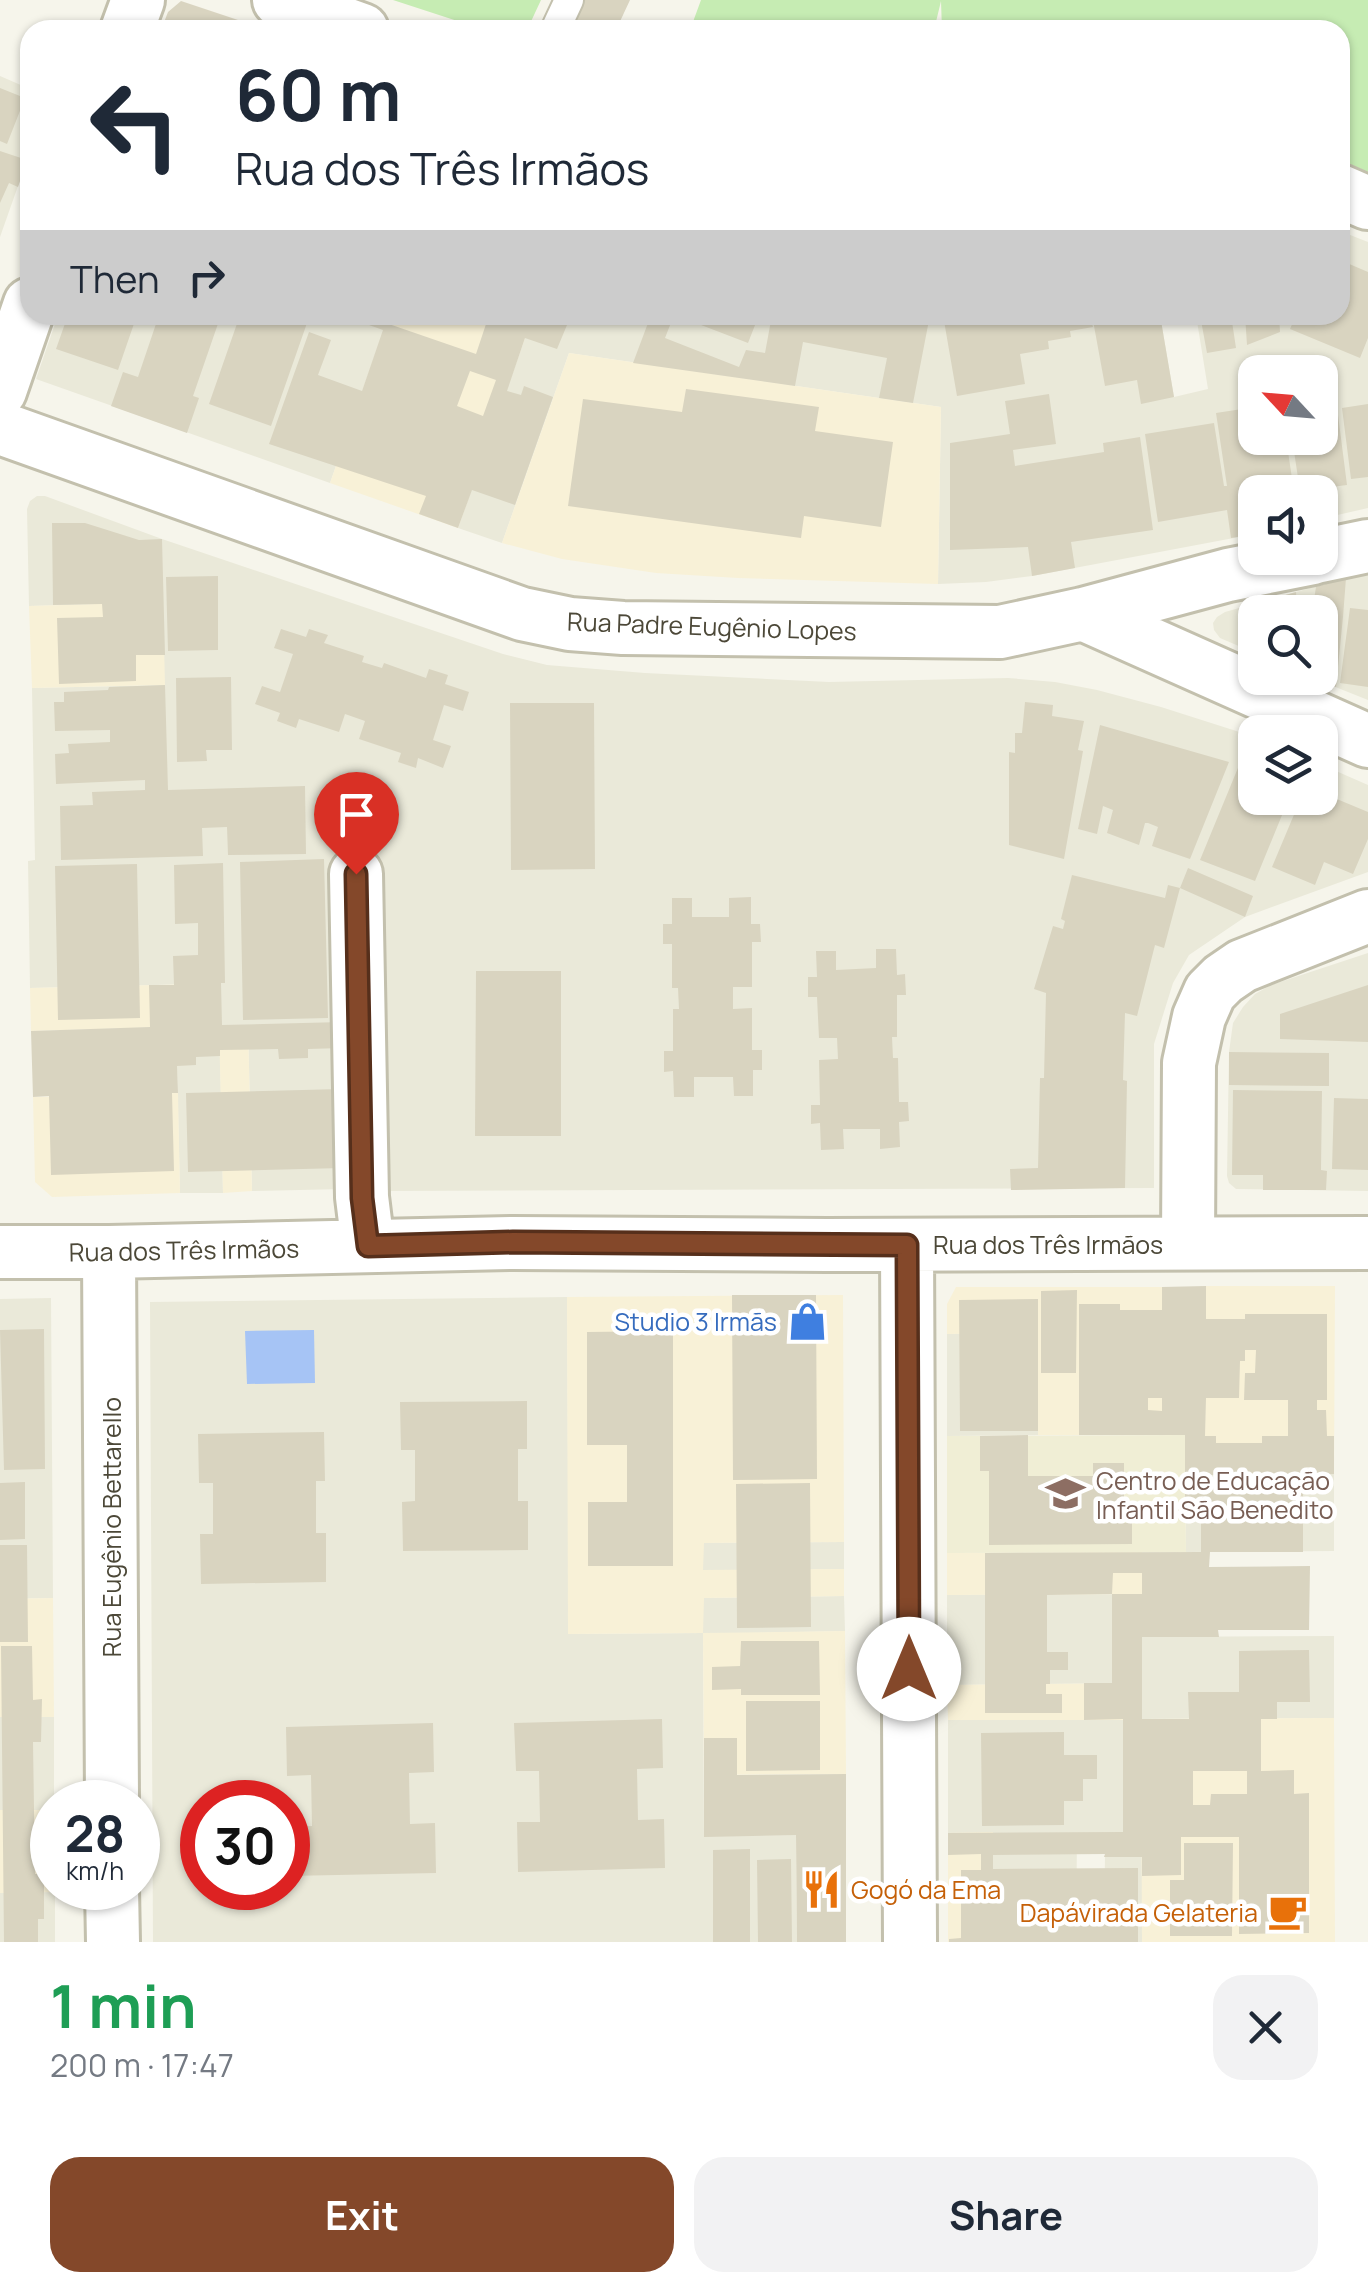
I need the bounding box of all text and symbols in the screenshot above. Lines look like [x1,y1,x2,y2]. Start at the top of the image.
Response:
text: 60 m [235,46,402,142]
icon: left [70,60,200,190]
text: Rua dos Três Irmãos [235,137,649,199]
icon: right [179,250,234,305]
text: Then [70,252,159,304]
north arrow [1238,355,1338,455]
map controls [1238,355,1338,815]
button: sound [1238,475,1338,575]
button: search [1238,595,1338,695]
street label: Rua Padre Eugênio Lopes [567,603,857,649]
button: layers [1238,715,1338,815]
pin [314,772,399,875]
icon: arrive [329,787,384,842]
street label: Rua dos Três Irmãos [933,1227,1163,1262]
street label: Rua dos Três Irmãos [69,1230,299,1270]
shop icon: Studio 3 Irmãs [786,1300,828,1342]
place label: Studio 3 Irmãs [614,1304,777,1339]
street label: Rua Eugênio Bettarello [94,1397,129,1657]
place label: Centro de Educação Infantil São Benedito [1096,1463,1334,1527]
school or university icon: Centro de Educação Infantil São Benedito [1045,1473,1087,1515]
position arrow [857,1617,961,1721]
speed limit sign: 30 [180,1780,310,1910]
text: 28 [65,1799,125,1867]
text: km/h [66,1853,124,1888]
restaurant icon: Gogó da Ema [800,1868,842,1910]
place label: Gogó da Ema [851,1872,1001,1907]
cafe icon: Dapávirada Gelateria [1267,1891,1309,1933]
place label: Dapávirada Gelateria [1020,1895,1258,1930]
text: 1 min [50,1964,197,2046]
button: close [1213,1975,1318,2080]
text: 200 m · 17:47 [50,2043,234,2087]
button: Exit [50,2157,674,2272]
button: Share [694,2157,1318,2272]

